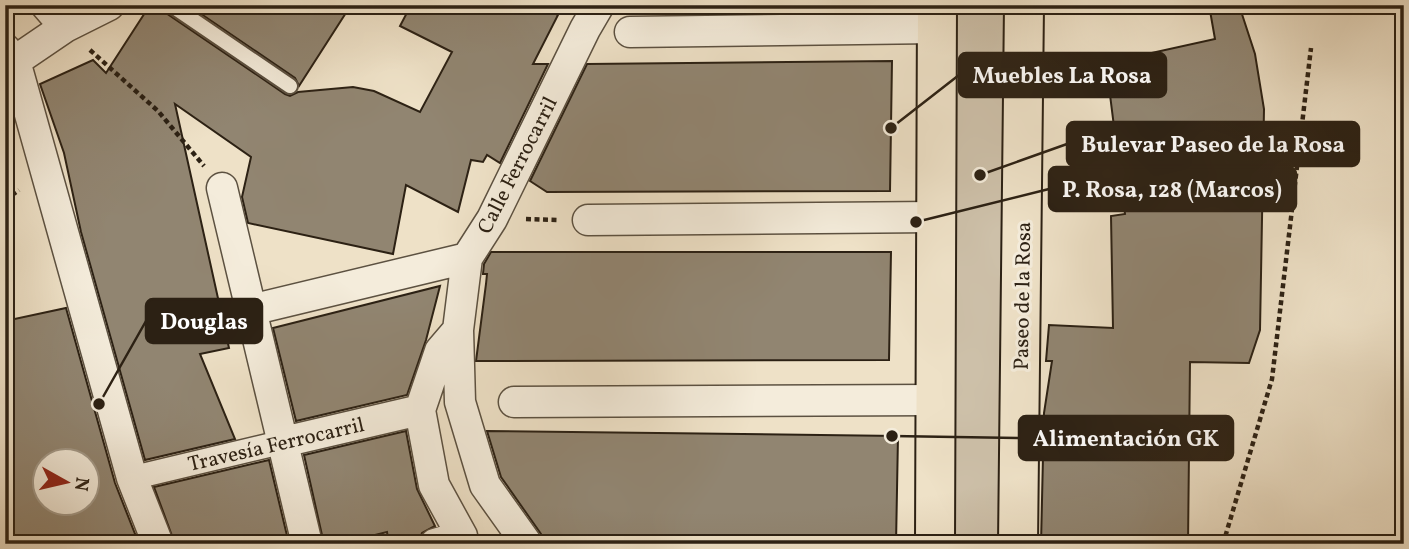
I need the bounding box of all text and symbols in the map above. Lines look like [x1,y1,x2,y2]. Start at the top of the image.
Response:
callout: Muebles La Rosa [959,53,1166,97]
text: Muebles La Rosa [972,61,1152,93]
street label: Calle Ferrocarril [471,92,565,239]
callout: Bulevar Paseo de la Rosa [1067,122,1359,166]
text: Bulevar Paseo de la Rosa [1081,130,1345,162]
callout: P. Rosa, 128 (Marcos) [1049,167,1296,211]
text: P. Rosa, 128 (Marcos) [1062,175,1282,207]
street label: Paseo de la Rosa [1008,222,1039,371]
callout: Douglas [146,299,262,343]
text: Douglas [160,307,248,339]
street label: Travesía Ferrocarril [185,411,367,480]
callout: Alimentación GK [1019,416,1233,460]
text: Alimentación GK [1033,424,1220,456]
north arrow [32,448,102,518]
text: N [67,475,95,493]

